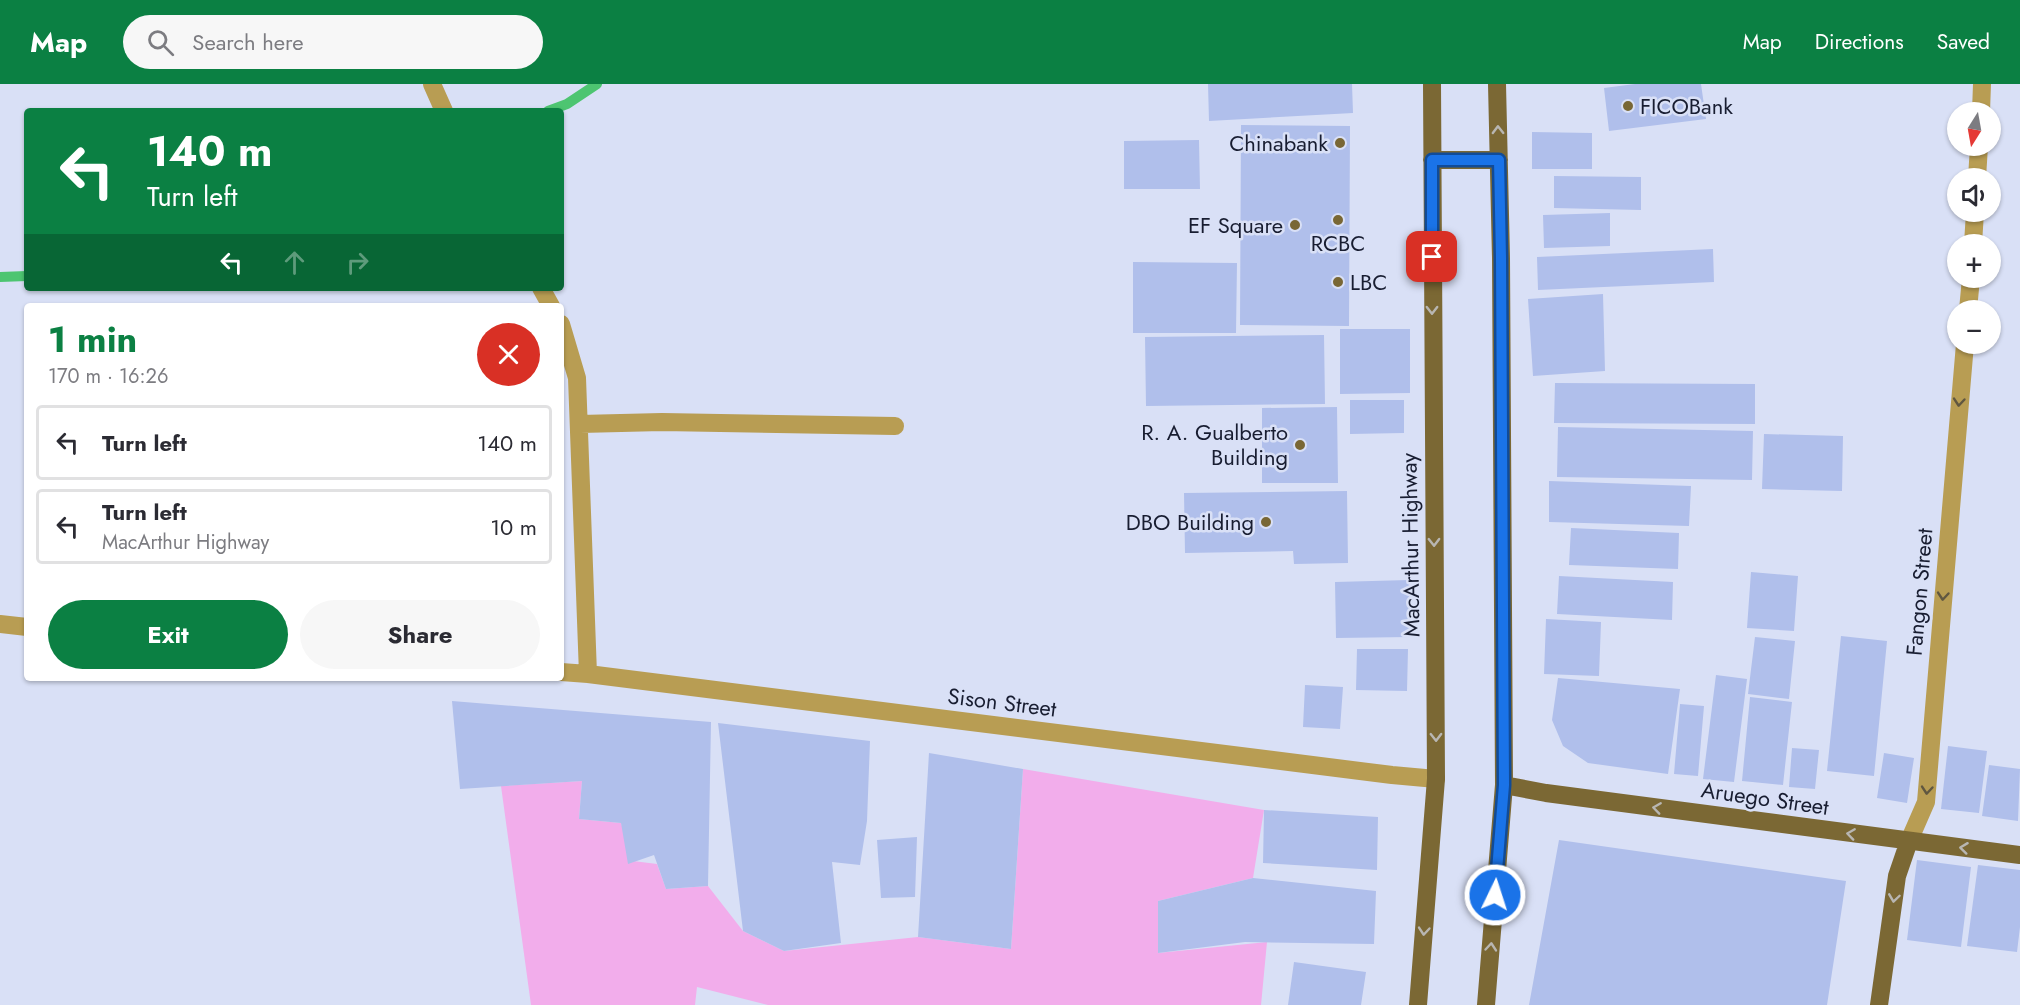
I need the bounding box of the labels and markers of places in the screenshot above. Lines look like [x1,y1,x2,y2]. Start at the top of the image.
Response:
place label: FICOBank [1640,90,1733,122]
marker: FICOBank [1621,99,1635,113]
place label: Chinabank [1229,127,1328,159]
marker: Chinabank [1333,136,1347,150]
place label: EF Square [1188,209,1283,241]
marker: RCBC [1331,213,1345,227]
marker: EF Square [1288,218,1302,232]
place label: RCBC [1311,227,1365,259]
pin [1406,231,1457,282]
place label: LBC [1350,266,1387,298]
marker: LBC [1331,275,1345,289]
place label: R. A. Gualberto Building [1141,416,1288,473]
marker: R. A. Gualberto Building [1293,438,1307,452]
place label: DBO Building [1126,506,1254,538]
marker: DBO Building [1259,515,1273,529]

